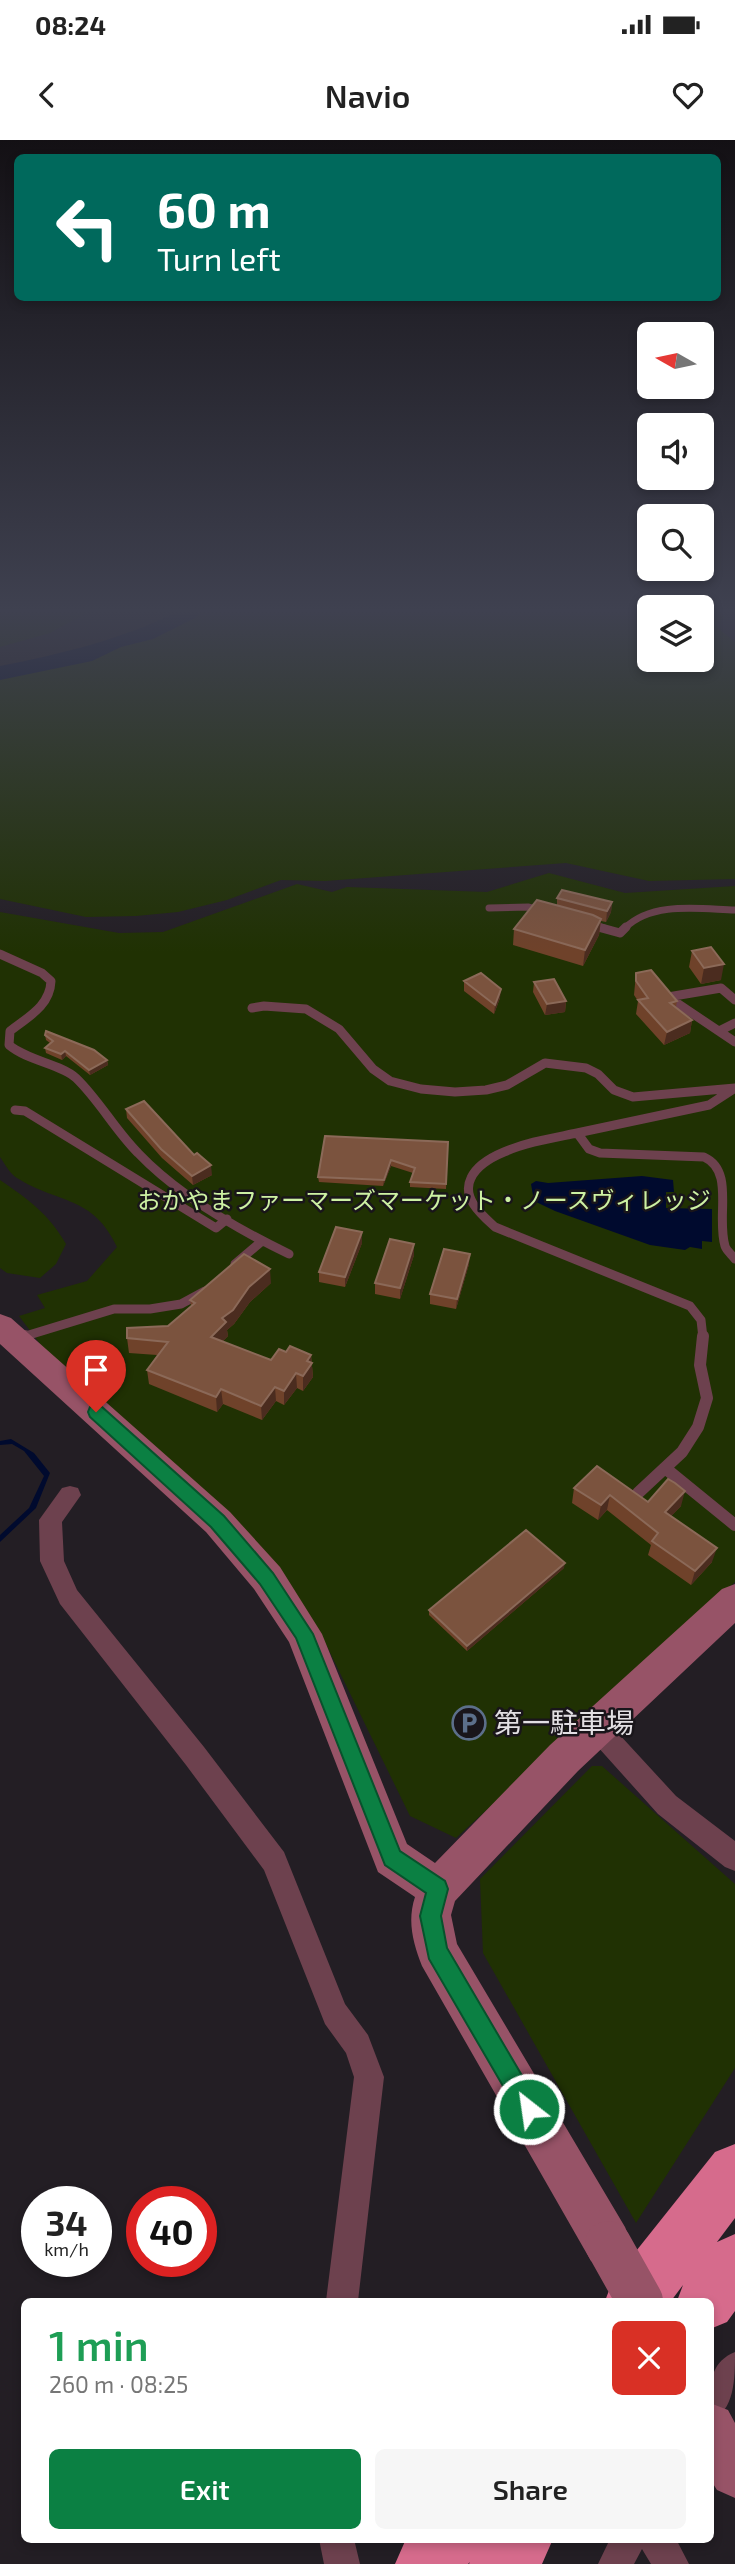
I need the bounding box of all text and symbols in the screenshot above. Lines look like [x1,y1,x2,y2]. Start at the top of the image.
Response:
text: 08:24 [35,9,106,40]
icon: back [28,76,66,114]
text: Navio [325,76,410,114]
icon: heart [669,76,707,114]
text: 60 m [157,179,271,238]
icon: left [42,182,133,273]
text: Turn left [157,239,281,277]
north arrow [637,322,714,399]
map controls [637,322,714,672]
button: sound [637,413,714,490]
button: search [637,504,714,581]
button: layers [637,595,714,672]
park label: おかやまファーマーズマーケット・ノースヴィレッジ [137,1185,711,1214]
pin [66,1340,126,1412]
icon: arrive [77,1351,115,1389]
parking icon: 第一駐車場 [450,1704,488,1742]
place label: 第一駐車場 [494,1705,634,1739]
position arrow [492,2072,566,2146]
speed limit sign: 40 [126,2186,217,2277]
text: 34 [45,2201,88,2243]
text: km/h [44,2238,89,2260]
text: 1 min [49,2319,149,2369]
button: close [612,2321,686,2395]
text: 260 m · 08:25 [49,2370,188,2398]
button: Exit [49,2449,361,2529]
button: Share [375,2449,686,2529]

